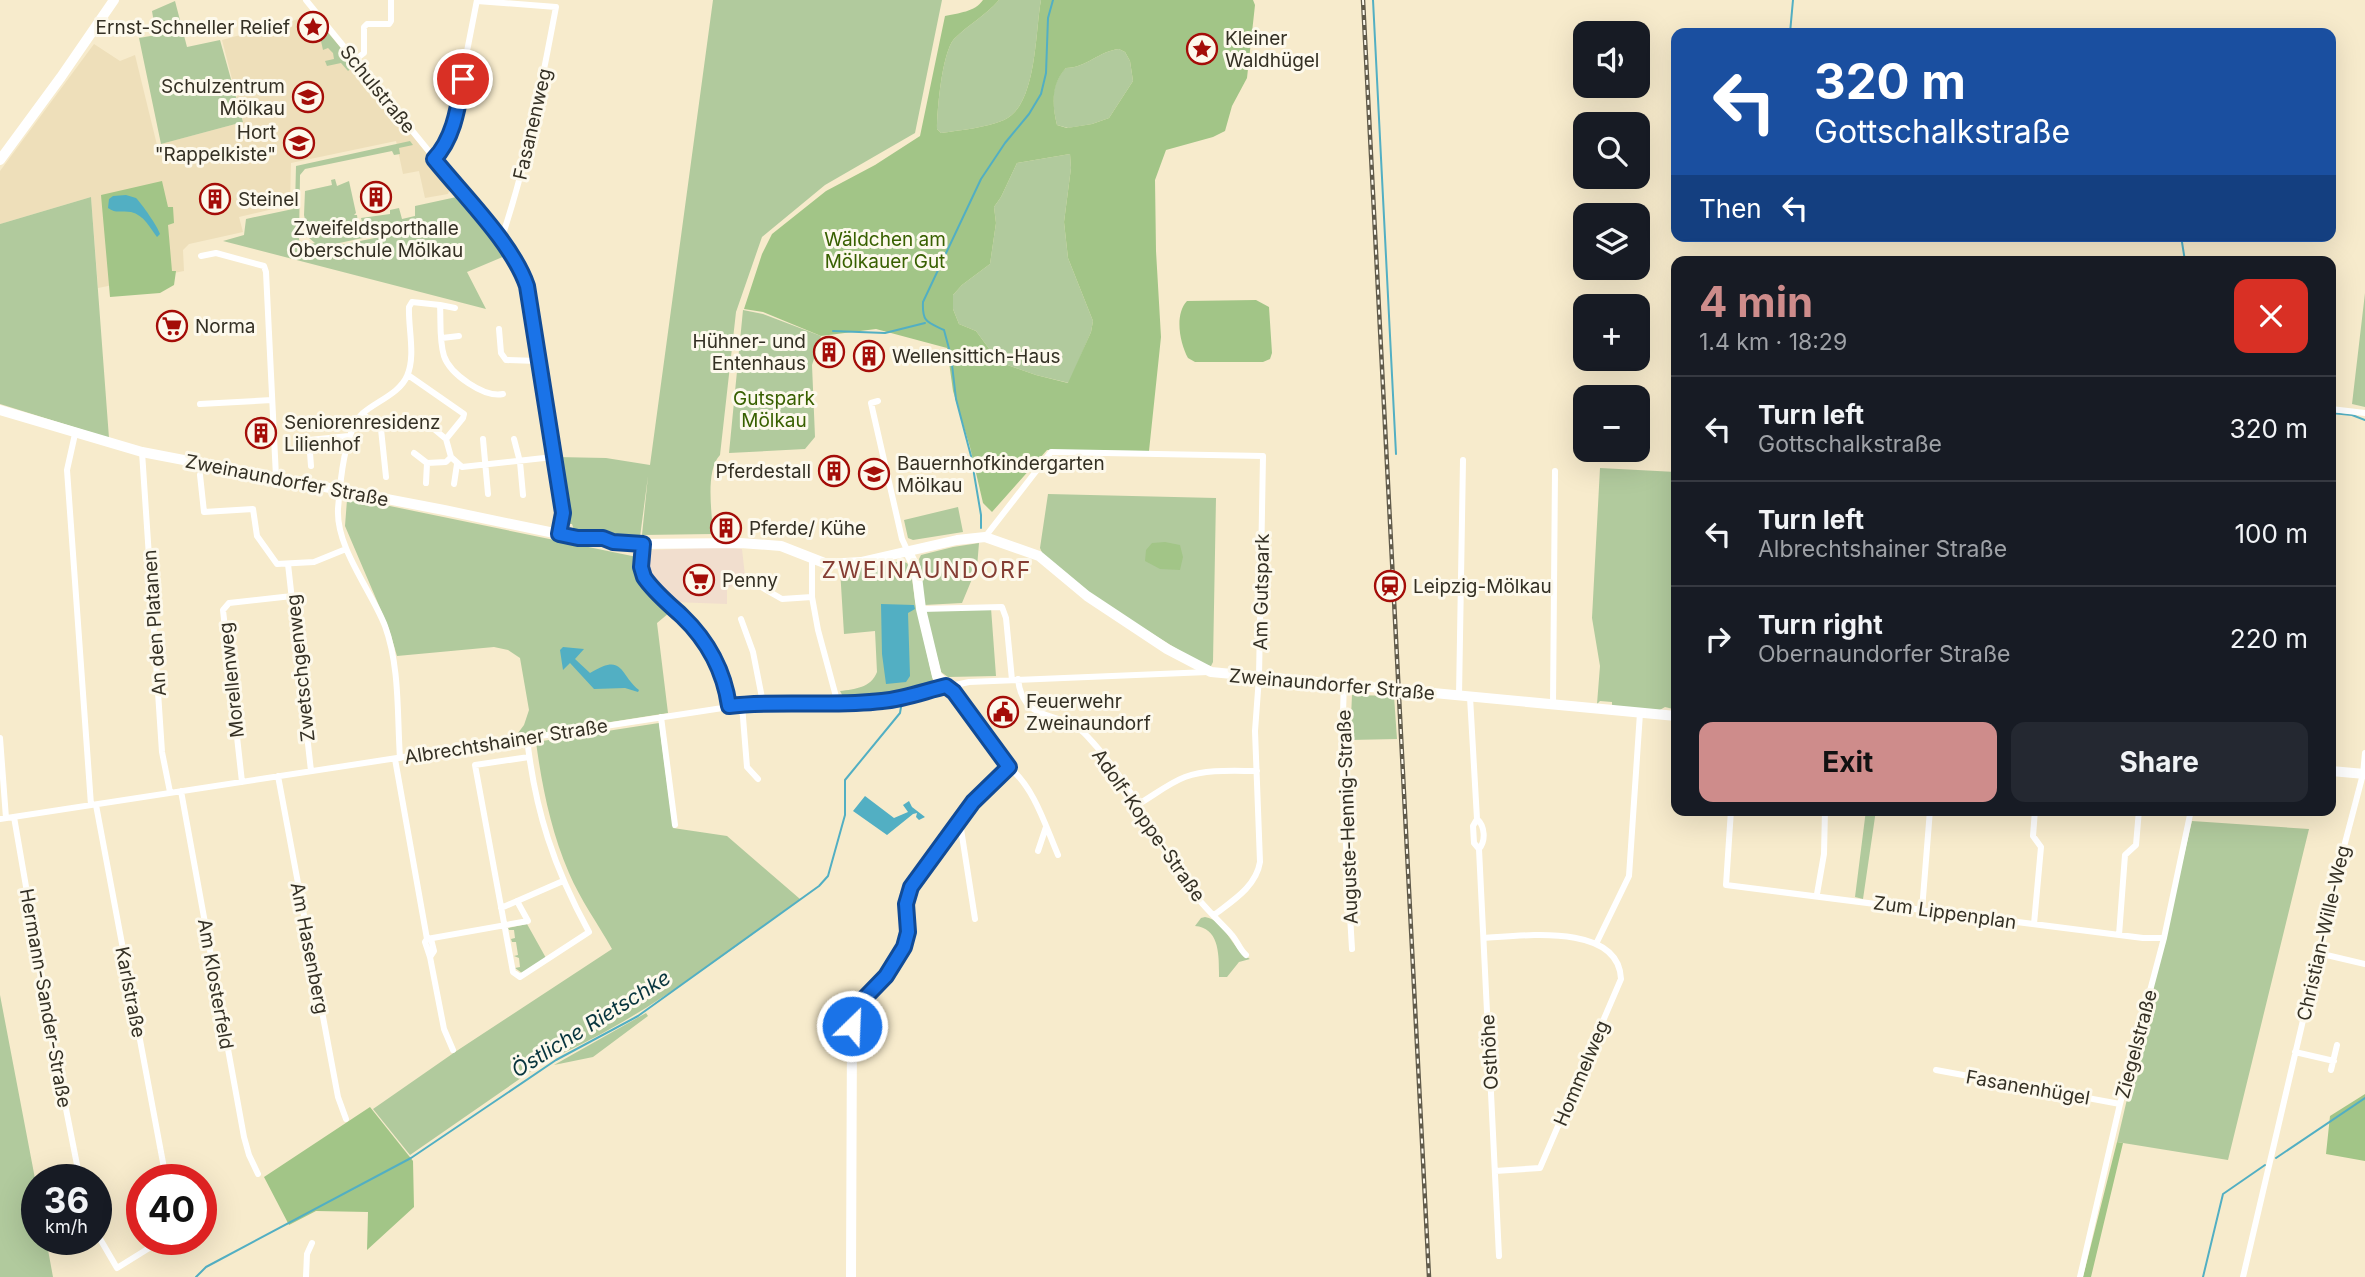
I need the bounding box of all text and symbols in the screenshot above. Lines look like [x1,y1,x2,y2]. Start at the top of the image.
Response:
place icon: Ernst-Schneller Relief [296,10,330,44]
place label: Ernst-Schneller Relief [96,16,290,39]
map controls [1573,21,1650,462]
button: sound [1573,21,1650,98]
place label: Kleiner Waldhügel [1225,27,1319,72]
place icon: Kleiner Waldhügel [1185,32,1219,66]
street label: Schulstraße [335,41,420,138]
pin [433,49,493,109]
text: 320 m [1814,52,1966,111]
icon: left [1699,56,1790,147]
icon: arrive [444,60,482,98]
street label: Fasanenweg [509,66,556,182]
place label: Schulzentrum Mölkau [161,75,285,120]
school or university icon: Schulzentrum Mölkau [291,80,325,114]
button: search [1573,112,1650,189]
text: Gottschalkstraße [1814,112,2070,151]
place label: Hort "Rappelkiste" [155,121,276,166]
school or university icon: Hort "Rappelkiste" [282,126,316,160]
building icon: Zweifeldsporthalle Oberschule Mölkau [359,180,393,214]
building icon: Steinel [198,182,232,216]
place label: Steinel [238,188,299,211]
icon: left [1776,189,1814,227]
text: Then [1699,193,1762,224]
button: layers [1573,203,1650,280]
place label: Zweifeldsporthalle Oberschule Mölkau [289,217,463,262]
park label: Wäldchen am Mölkauer Gut [824,228,946,273]
text: 4 min [1699,276,1813,327]
button: close [2234,279,2308,353]
button: + [1573,294,1650,371]
supermarket icon: Norma [155,309,189,343]
place label: Norma [195,315,255,338]
text: 1.4 km · 18:29 [1699,328,1847,356]
place label: Hühner- und Entenhaus [693,330,806,375]
building icon: Hühner- und Entenhaus [812,335,846,369]
building icon: Wellensittich-Haus [852,339,886,373]
place label: Wellensittich-Haus [892,345,1060,368]
button: − [1573,385,1650,462]
park label: Gutspark Mölkau [733,387,815,432]
text: Turn left [1758,399,1864,430]
icon: left [1699,410,1737,448]
place label: Seniorenresidenz Lilienhof [284,411,441,456]
text: 320 m [2230,413,2308,444]
building icon: Seniorenresidenz Lilienhof [244,416,278,450]
text: Gottschalkstraße [1758,430,1942,458]
street label: Zweinaundorfer Straße [183,449,391,512]
place label: Bauernhofkindergarten Mölkau [897,452,1105,497]
building icon: Pferdestall [817,454,851,488]
school or university icon: Bauernhofkindergarten Mölkau [857,457,891,491]
place label: Pferdestall [716,460,811,483]
text: Turn left [1758,504,1864,535]
building icon: Pferde/ Kühe [709,511,743,545]
icon: left [1699,515,1737,553]
place label: Pferde/ Kühe [749,517,866,540]
text: 100 m [2235,518,2308,549]
street label: Am Gutspark [1249,533,1274,651]
text: Albrechtshainer Straße [1758,535,2007,563]
street label: An den Platanen [138,549,171,697]
district label: ZWEINAUNDORF [822,556,1032,584]
supermarket icon: Penny [682,563,716,597]
place label: Penny [722,569,778,592]
station icon: Leipzig-Mölkau [1373,569,1407,603]
place label: Leipzig-Mölkau [1413,575,1552,598]
street label: Zwetschgenweg [281,593,320,743]
text: Turn right [1758,609,1883,640]
icon: right [1699,620,1737,658]
street label: Morellenweg [214,621,249,739]
text: 220 m [2230,623,2308,654]
text: Obernaundorfer Straße [1758,640,2011,668]
street label: Zweinaundorfer Straße [1228,664,1436,705]
place label: Feuerwehr Zweinaundorf [1026,690,1151,735]
public building icon: Feuerwehr Zweinaundorf [986,695,1020,729]
street label: Auguste-Hennig-Straße [1332,709,1363,925]
street label: Albrechtshainer Straße [403,714,609,769]
button: Exit [1699,722,1997,802]
button: Share [2011,722,2308,802]
street label: Adolf-Koppe-Straße [1087,744,1210,906]
street label: Christian-Wille-Weg [2292,843,2355,1023]
street label: Am Hasenberg [285,880,334,1016]
street label: Hermann-Sander-Straße [15,887,76,1109]
street label: Zum Lippenplan [1872,891,2018,934]
street label: Am Klosterfeld [193,917,238,1051]
street label: Karlstraße [110,945,151,1040]
water label: Östliche Rietschke [507,965,675,1083]
street label: Ziegelstraße [2111,987,2162,1101]
position arrow [815,989,889,1063]
street label: Osthöhe [1476,1014,1503,1090]
street label: Hommelweg [1549,1017,1614,1129]
street label: Fasanenhügel [1964,1065,2092,1110]
speed limit sign: 40 [126,1164,217,1255]
text: 36 [44,1179,89,1221]
text: km/h [45,1216,88,1237]

